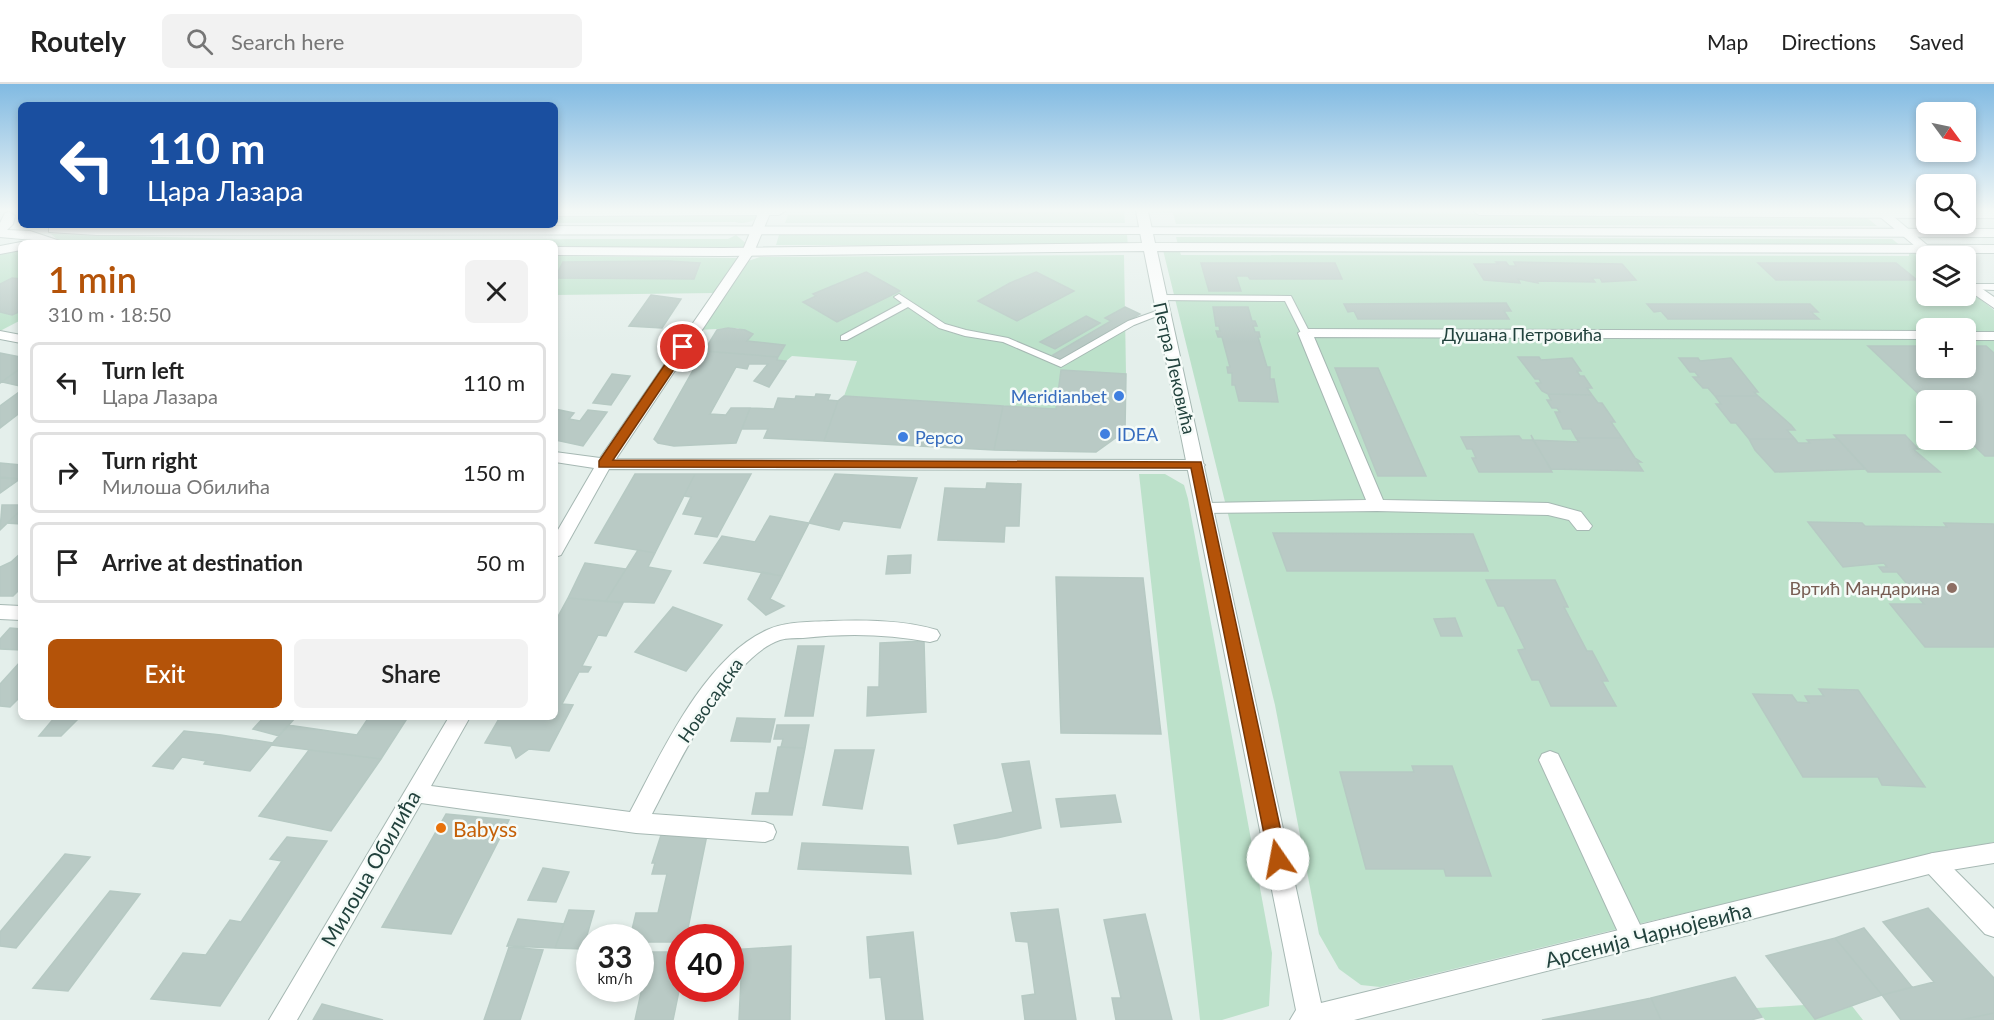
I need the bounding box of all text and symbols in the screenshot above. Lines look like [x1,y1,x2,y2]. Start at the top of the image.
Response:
search box [162,14,582,68]
text: Routely [30,24,126,58]
icon: search [183,25,216,58]
text: Search here [231,28,344,55]
text: Map [1707,29,1748,54]
text: Directions [1781,29,1876,54]
text: Saved [1909,29,1964,54]
north arrow [1916,102,1976,162]
map controls [1916,102,1976,450]
text: 110 m [147,123,265,173]
icon: left [48,126,126,204]
text: Цара Лазара [147,174,304,207]
button: search [1916,174,1976,234]
button: layers [1916,246,1976,306]
text: 1 min [48,257,137,301]
button: close [465,260,528,323]
street label: Петра Лековића [1149,300,1201,436]
text: 310 m · 18:50 [48,302,171,326]
button: + [1916,318,1976,378]
pin [657,321,708,372]
street label: Душана Петровића [1442,323,1602,345]
icon: arrive [666,330,699,363]
text: Turn left [102,357,184,384]
icon: left [51,366,84,399]
text: 110 m [463,369,525,396]
text: Цара Лазара [102,384,218,408]
place label: Meridianbet [1011,385,1108,407]
marker: Meridianbet [1112,389,1126,403]
button: − [1916,390,1976,450]
place label: IDEA [1117,423,1159,445]
place label: Pepco [915,426,964,448]
marker: IDEA [1098,427,1112,441]
marker: Pepco [896,430,910,444]
text: Turn right [102,447,197,474]
icon: right [51,456,84,489]
text: 150 m [463,459,525,486]
text: Милоша Обилића [102,474,270,498]
icon: arrive [51,546,84,579]
text: Arrive at destination [102,549,303,576]
text: 50 m [476,549,525,576]
place label: Вртић Мандарина [1790,577,1940,599]
marker: Вртић Мандарина [1945,581,1959,595]
button: Exit [48,639,282,708]
button: Share [294,639,528,708]
street label: Новосадска [673,653,747,747]
street label: Милоша Обилића [315,785,425,951]
place label: Babyss [453,816,517,841]
marker: Babyss [434,821,448,835]
position arrow [1246,827,1310,891]
street label: Арсенија Чарнојевића [1542,896,1754,972]
speed limit sign: 40 [666,924,744,1002]
text: 33 [598,938,632,974]
text: km/h [597,969,633,987]

